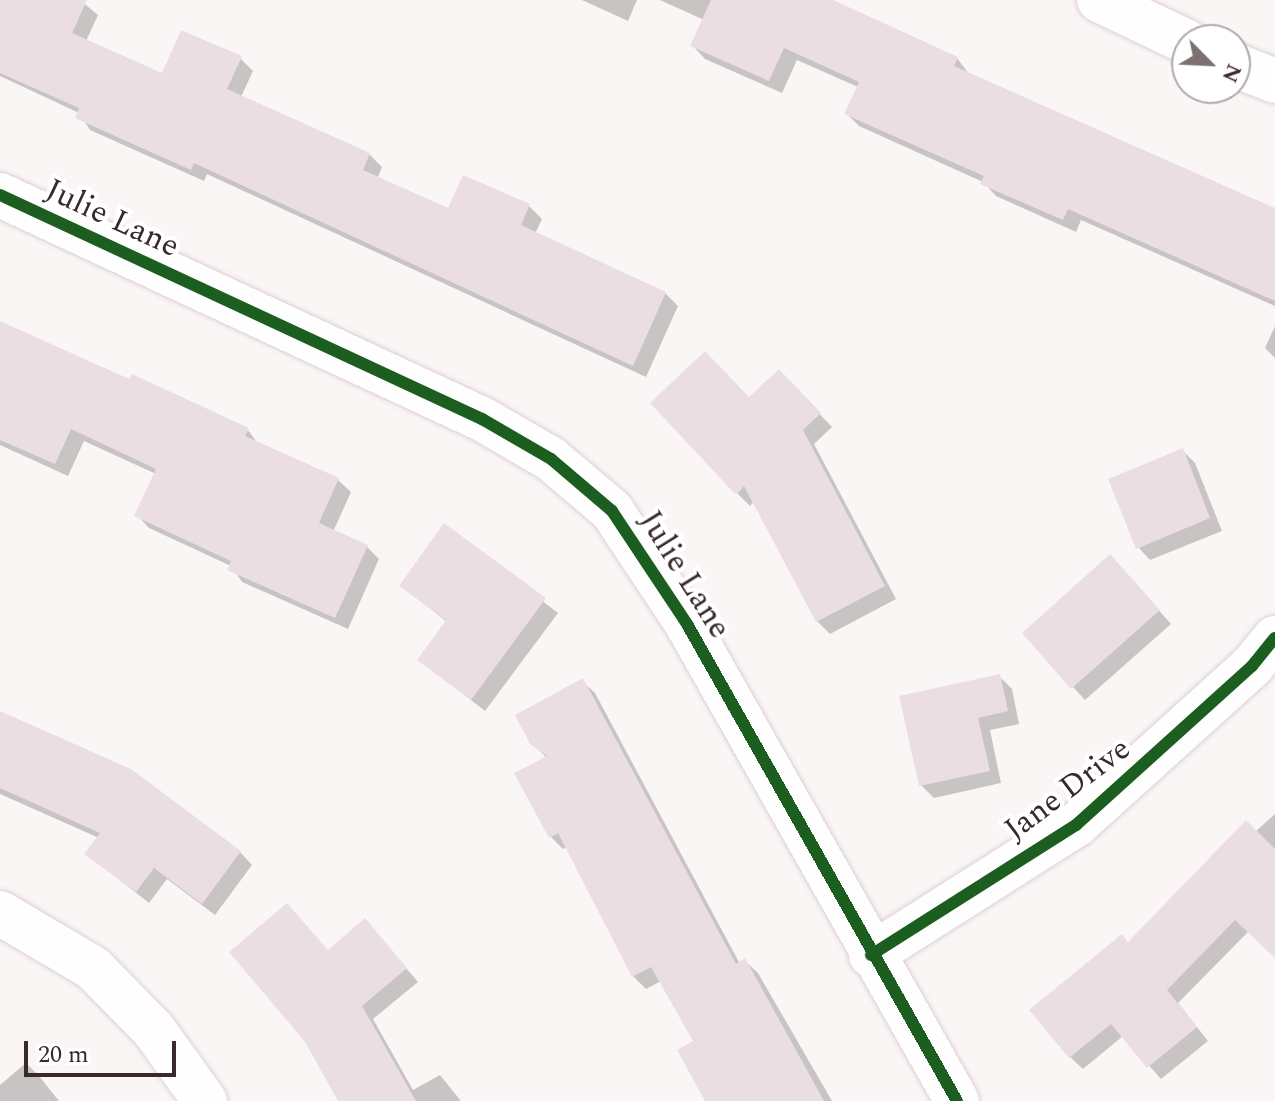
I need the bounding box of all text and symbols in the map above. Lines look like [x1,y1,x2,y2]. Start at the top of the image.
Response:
north arrow [1171,24,1251,104]
text: N [1213,58,1250,88]
street label: Julie Lane [39,171,185,267]
street label: Julie Lane [630,504,738,646]
street label: Jane Drive [997,730,1139,850]
scale bar [28,1025,180,1075]
text: 20 m [38,1037,89,1073]

